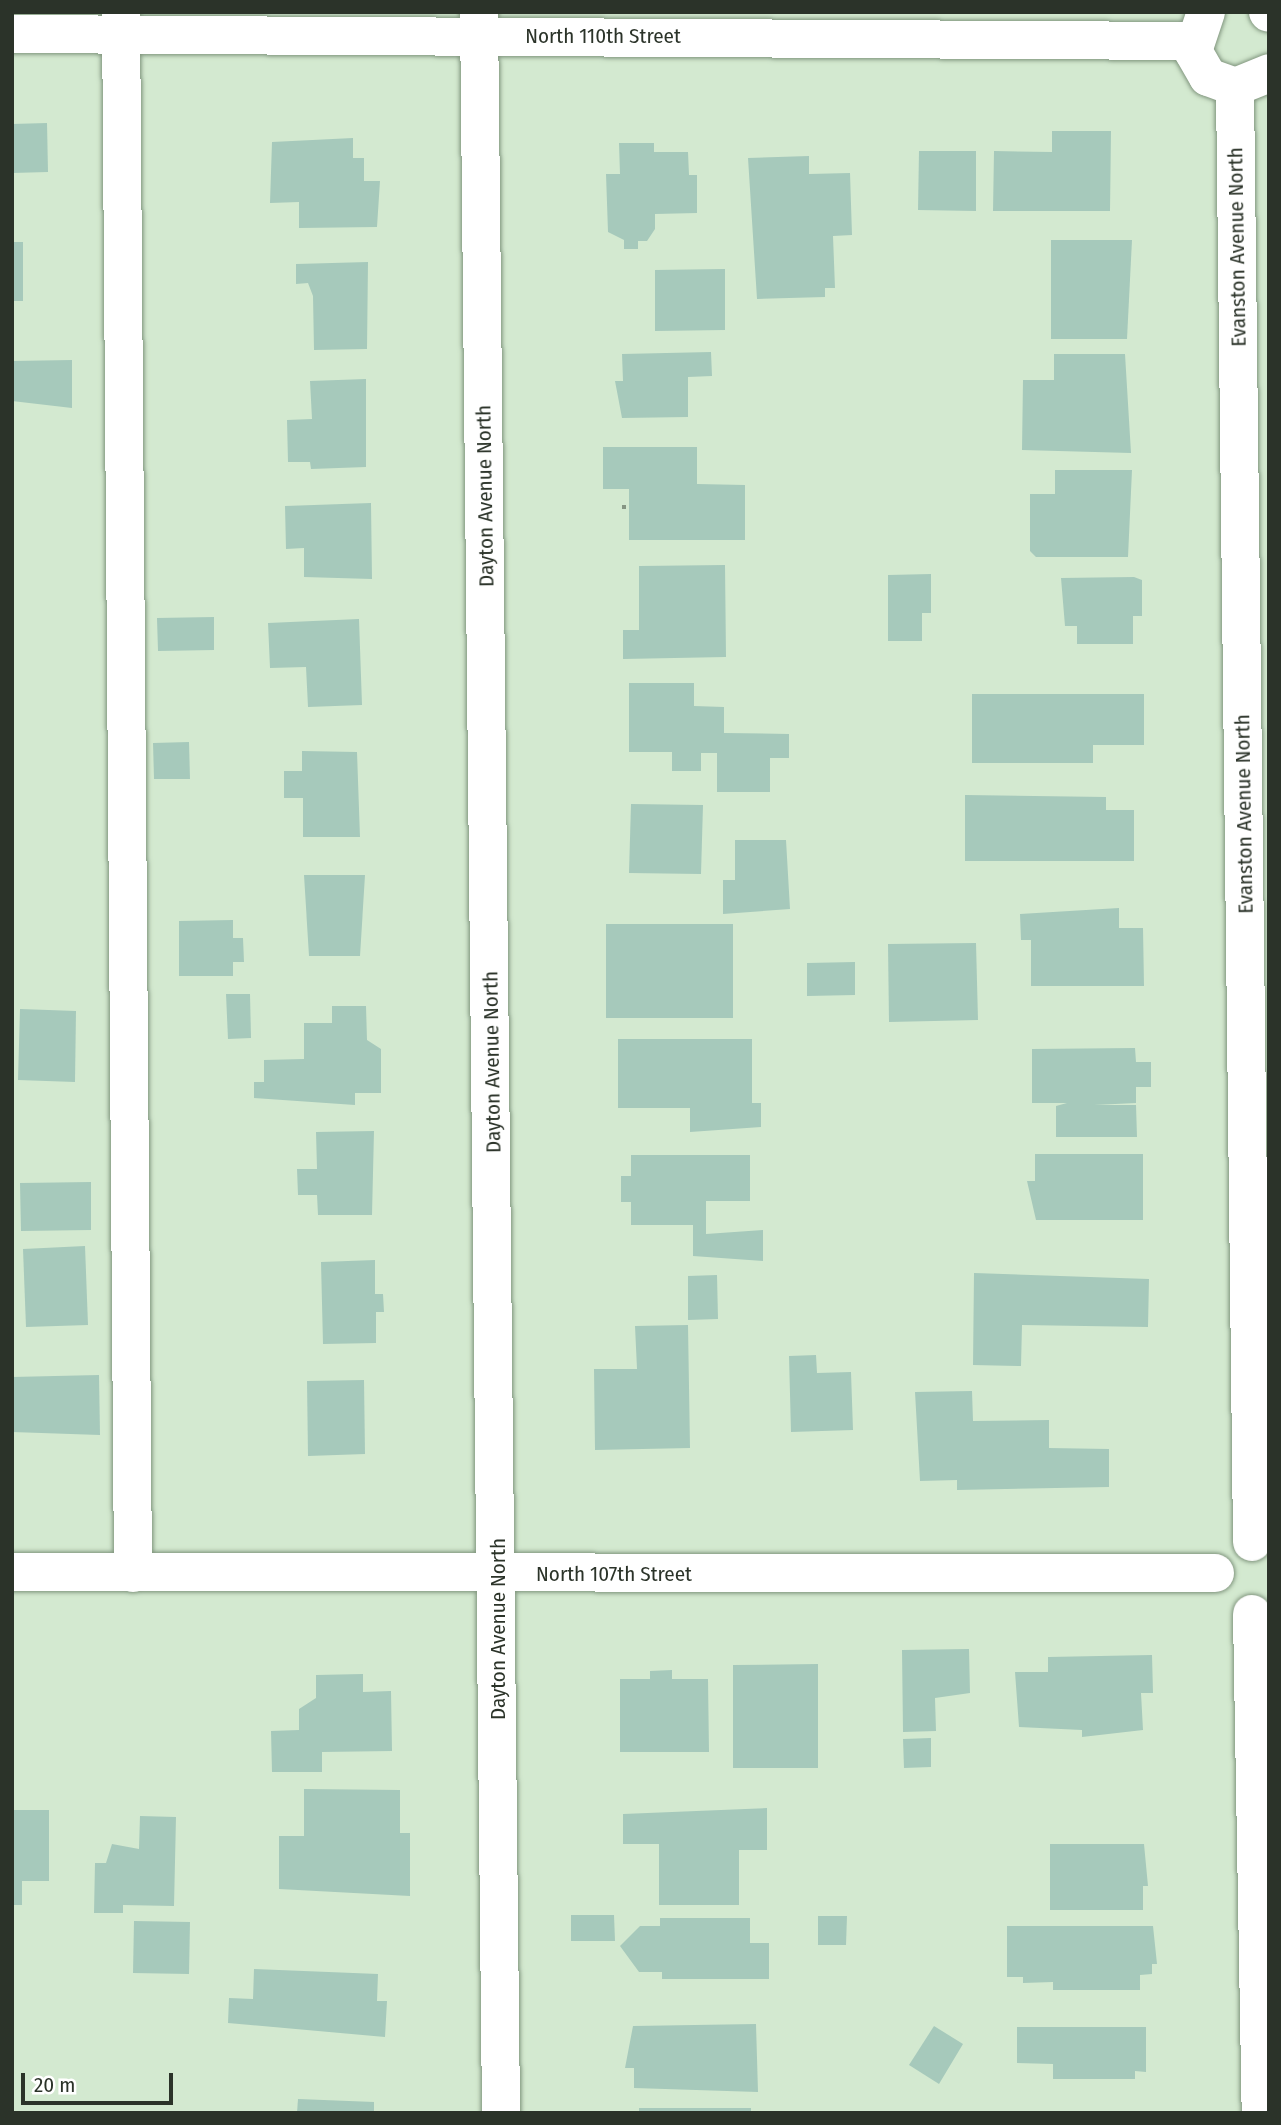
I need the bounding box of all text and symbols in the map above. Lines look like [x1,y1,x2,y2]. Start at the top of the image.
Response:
street label: North 110th Street [525,23,681,49]
street label: Evanston Avenue North [1223,147,1251,347]
street label: Dayton Avenue North [471,405,499,587]
street label: Evanston Avenue North [1230,714,1258,914]
street label: Dayton Avenue North [478,971,506,1153]
street label: Dayton Avenue North [485,1538,511,1720]
street label: North 107th Street [536,1561,692,1587]
scale bar [24,2058,177,2102]
text: 20 m [34,2072,75,2098]

